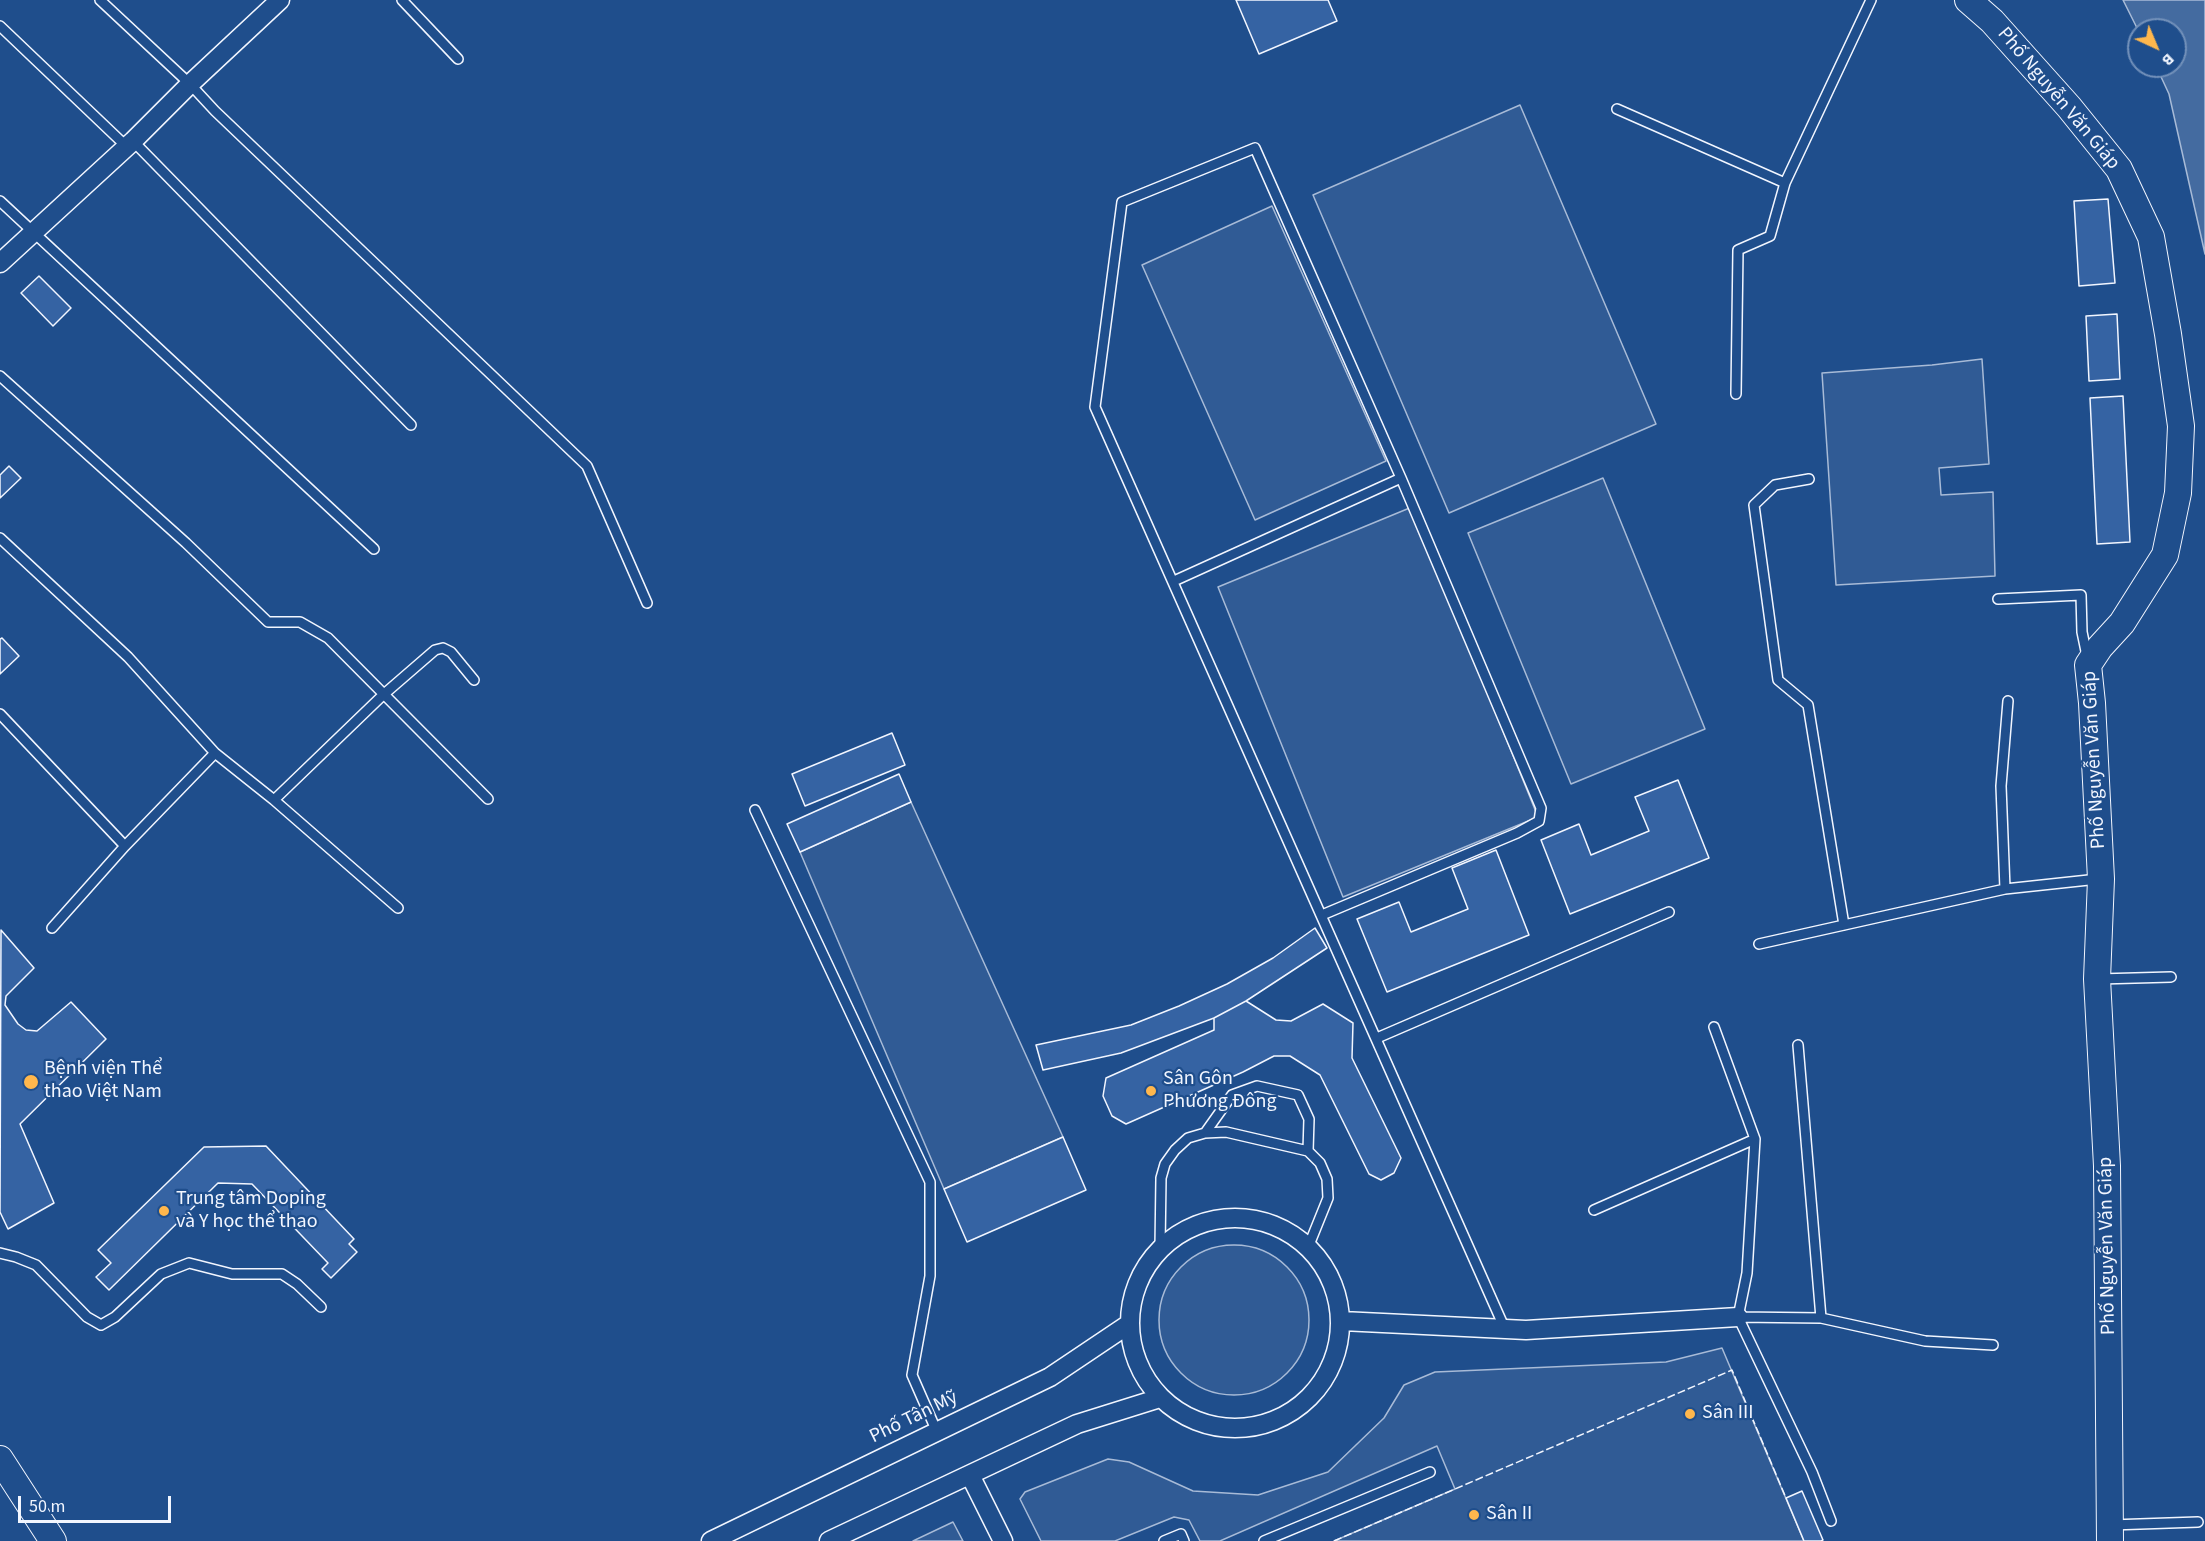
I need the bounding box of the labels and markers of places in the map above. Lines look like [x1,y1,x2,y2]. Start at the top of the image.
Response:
place label: Bệnh viện Thể thao Việt Nam [44,1058,162,1105]
place label: Sân Gôn Phương Đông [1163,1068,1276,1115]
marker: Bệnh viện Thể thao Việt Nam [22,1073,40,1091]
marker: Sân Gôn Phương Đông [1144,1084,1158,1098]
place label: Trung tâm Doping và Y học thể thao [176,1188,326,1235]
marker: Trung tâm Doping và Y học thể thao [157,1204,171,1218]
place label: Sân III [1702,1402,1753,1426]
marker: Sân III [1683,1407,1697,1421]
place label: Sân II [1486,1503,1532,1527]
marker: Sân II [1467,1508,1481,1522]

